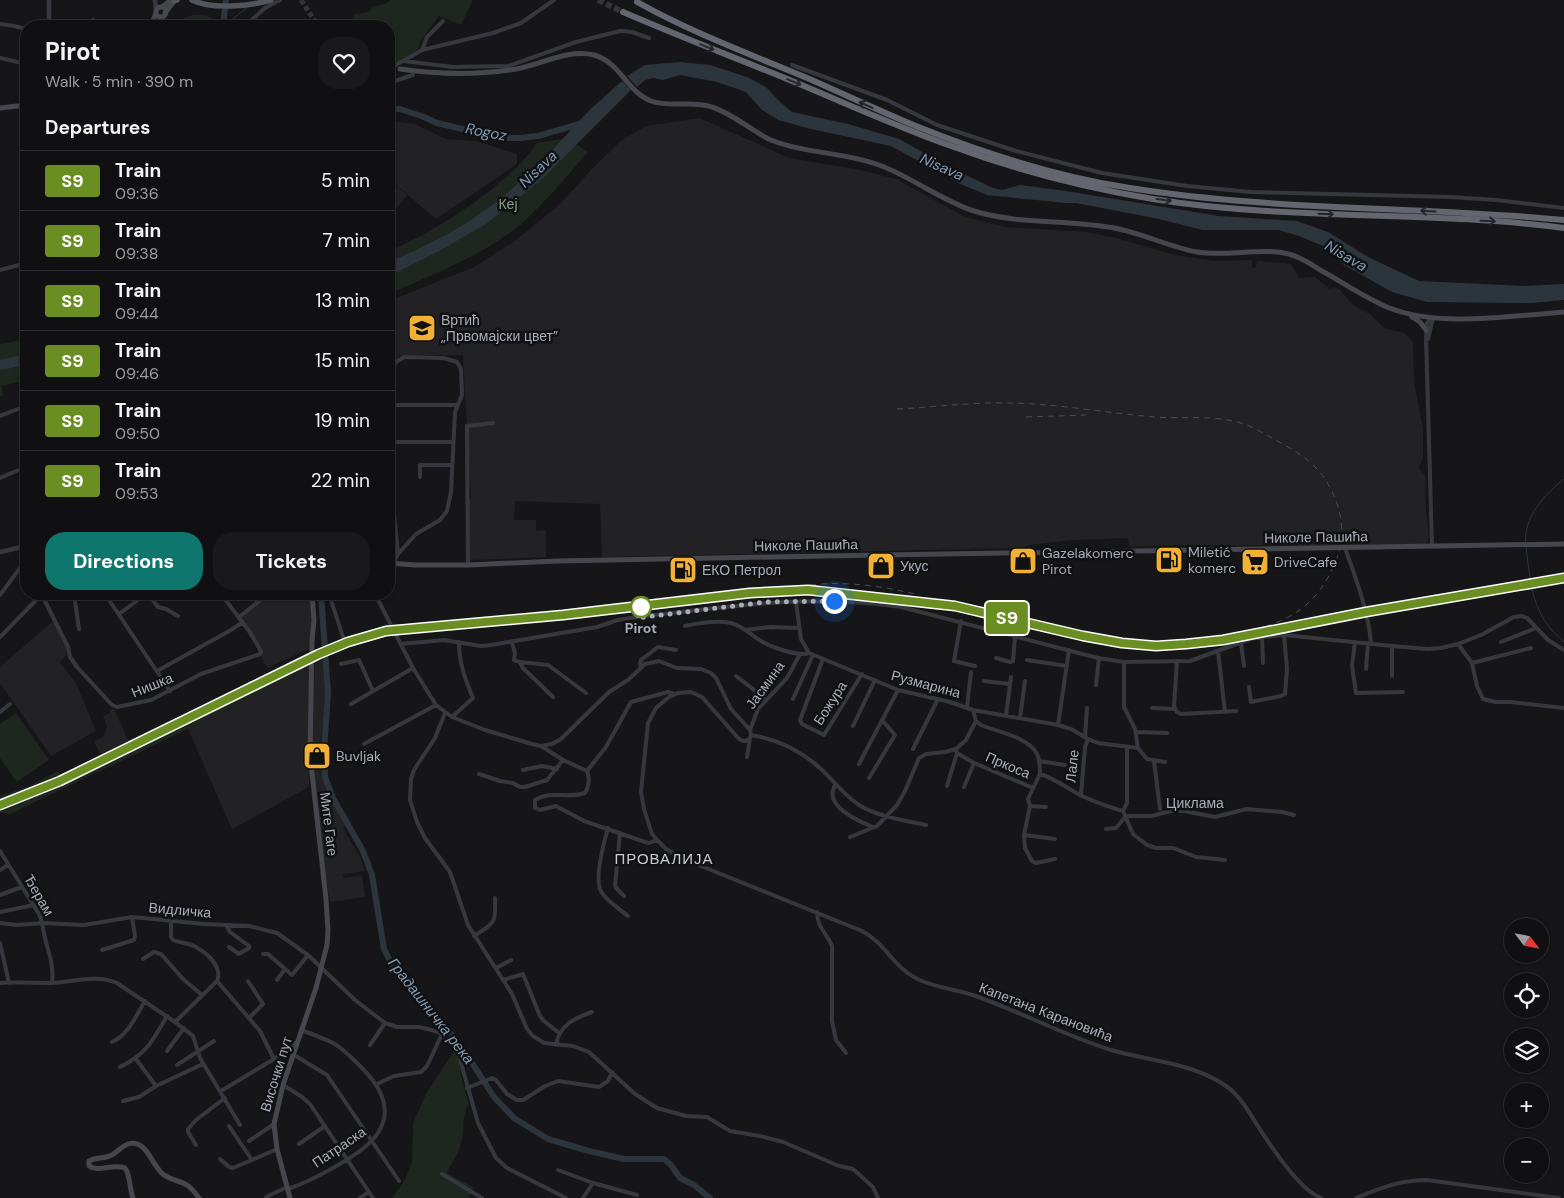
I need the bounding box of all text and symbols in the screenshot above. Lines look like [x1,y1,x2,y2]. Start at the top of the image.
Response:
text: Pirot [45,36,101,67]
button: heart [318,37,370,89]
one-way arrow [699,43,714,52]
text: Walk · 5 min · 390 m [45,71,193,92]
one-way arrow [786,78,801,87]
one-way arrow [859,99,874,109]
text: Departures [45,115,150,140]
water label: Rogoz [464,118,508,146]
water label: Nisava [515,146,561,192]
water label: Nisava [917,149,967,185]
text: Train [115,158,161,183]
text: 5 min [321,168,370,193]
text: S9 [61,169,84,193]
text: 09:36 [115,183,159,204]
park label: Кеј [498,195,518,213]
one-way arrow [1156,195,1172,205]
one-way arrow [1420,206,1436,215]
one-way arrow [1318,209,1334,218]
one-way arrow [1480,216,1496,225]
text: Train [115,218,161,243]
text: 7 min [322,228,370,253]
text: S9 [61,229,84,253]
water label: Nisava [1321,236,1371,276]
text: 09:38 [115,243,158,264]
text: Train [115,278,161,303]
text: 13 min [315,288,370,313]
text: S9 [61,289,84,313]
text: 09:44 [115,303,159,324]
place label: Вртић „Првомајски цвет” [441,311,558,345]
school or university icon: Вртић „Првомајски цвет” [407,313,437,343]
text: Train [115,338,161,363]
text: 15 min [315,348,370,373]
text: S9 [61,349,84,373]
text: 09:46 [115,363,159,384]
text: Train [115,398,161,423]
text: 19 min [315,408,370,433]
text: S9 [61,409,84,433]
text: 09:50 [115,423,160,444]
text: Train [115,458,161,483]
text: 22 min [311,468,370,493]
text: S9 [61,469,84,493]
text: 09:53 [115,483,158,504]
street label: Николе Пашића [1264,527,1368,547]
button: Directions [45,532,203,590]
button: Tickets [213,532,370,590]
street label: Николе Пашића [754,535,858,555]
place label: Miletić komerc [1188,543,1236,577]
place label: Gazelakomerc Pirot [1042,544,1134,578]
fuel station icon: Miletić komerc [1154,545,1184,575]
shop icon: Gazelakomerc Pirot [1008,546,1038,576]
supermarket icon: DriveCafe [1240,547,1270,577]
shop icon: Укус [866,551,896,581]
place label: DriveCafe [1274,553,1337,571]
fuel station icon: ЕКО Петрол [668,555,698,585]
place label: Укус [900,557,928,575]
place label: ЕКО Петрол [702,561,781,579]
your location [822,589,847,614]
marker: Pirot [630,596,652,618]
line badge: S9 [984,602,1030,634]
text: S9 [996,606,1018,630]
place label: Pirot [625,619,657,637]
street label: Јасмина [742,657,788,712]
street label: Рузмарина [889,666,963,702]
street label: Нишка [129,668,176,701]
street label: Божура [809,677,851,728]
shop icon: Buvljak [302,741,332,771]
place label: Buvljak [336,747,381,765]
street label: Пркоса [983,748,1033,782]
street label: Лале [1061,748,1083,783]
street label: Мите Гаге [316,791,342,857]
street label: Циклама [1166,794,1224,812]
district label: ПРОВАЛИЈА [614,849,714,869]
street label: Ђерам [20,871,58,919]
street label: Видличка [148,898,212,922]
north arrow [1504,918,1549,962]
map controls [1504,918,1549,1183]
water label: Градашничка река [383,954,479,1068]
button: locate [1504,973,1549,1018]
street label: Капетана Карановића [976,978,1116,1046]
button: layers [1504,1028,1549,1073]
street label: Височки пут [256,1034,296,1114]
button: + [1504,1083,1549,1128]
street label: Патраска [309,1122,369,1171]
button: − [1504,1138,1549,1183]

